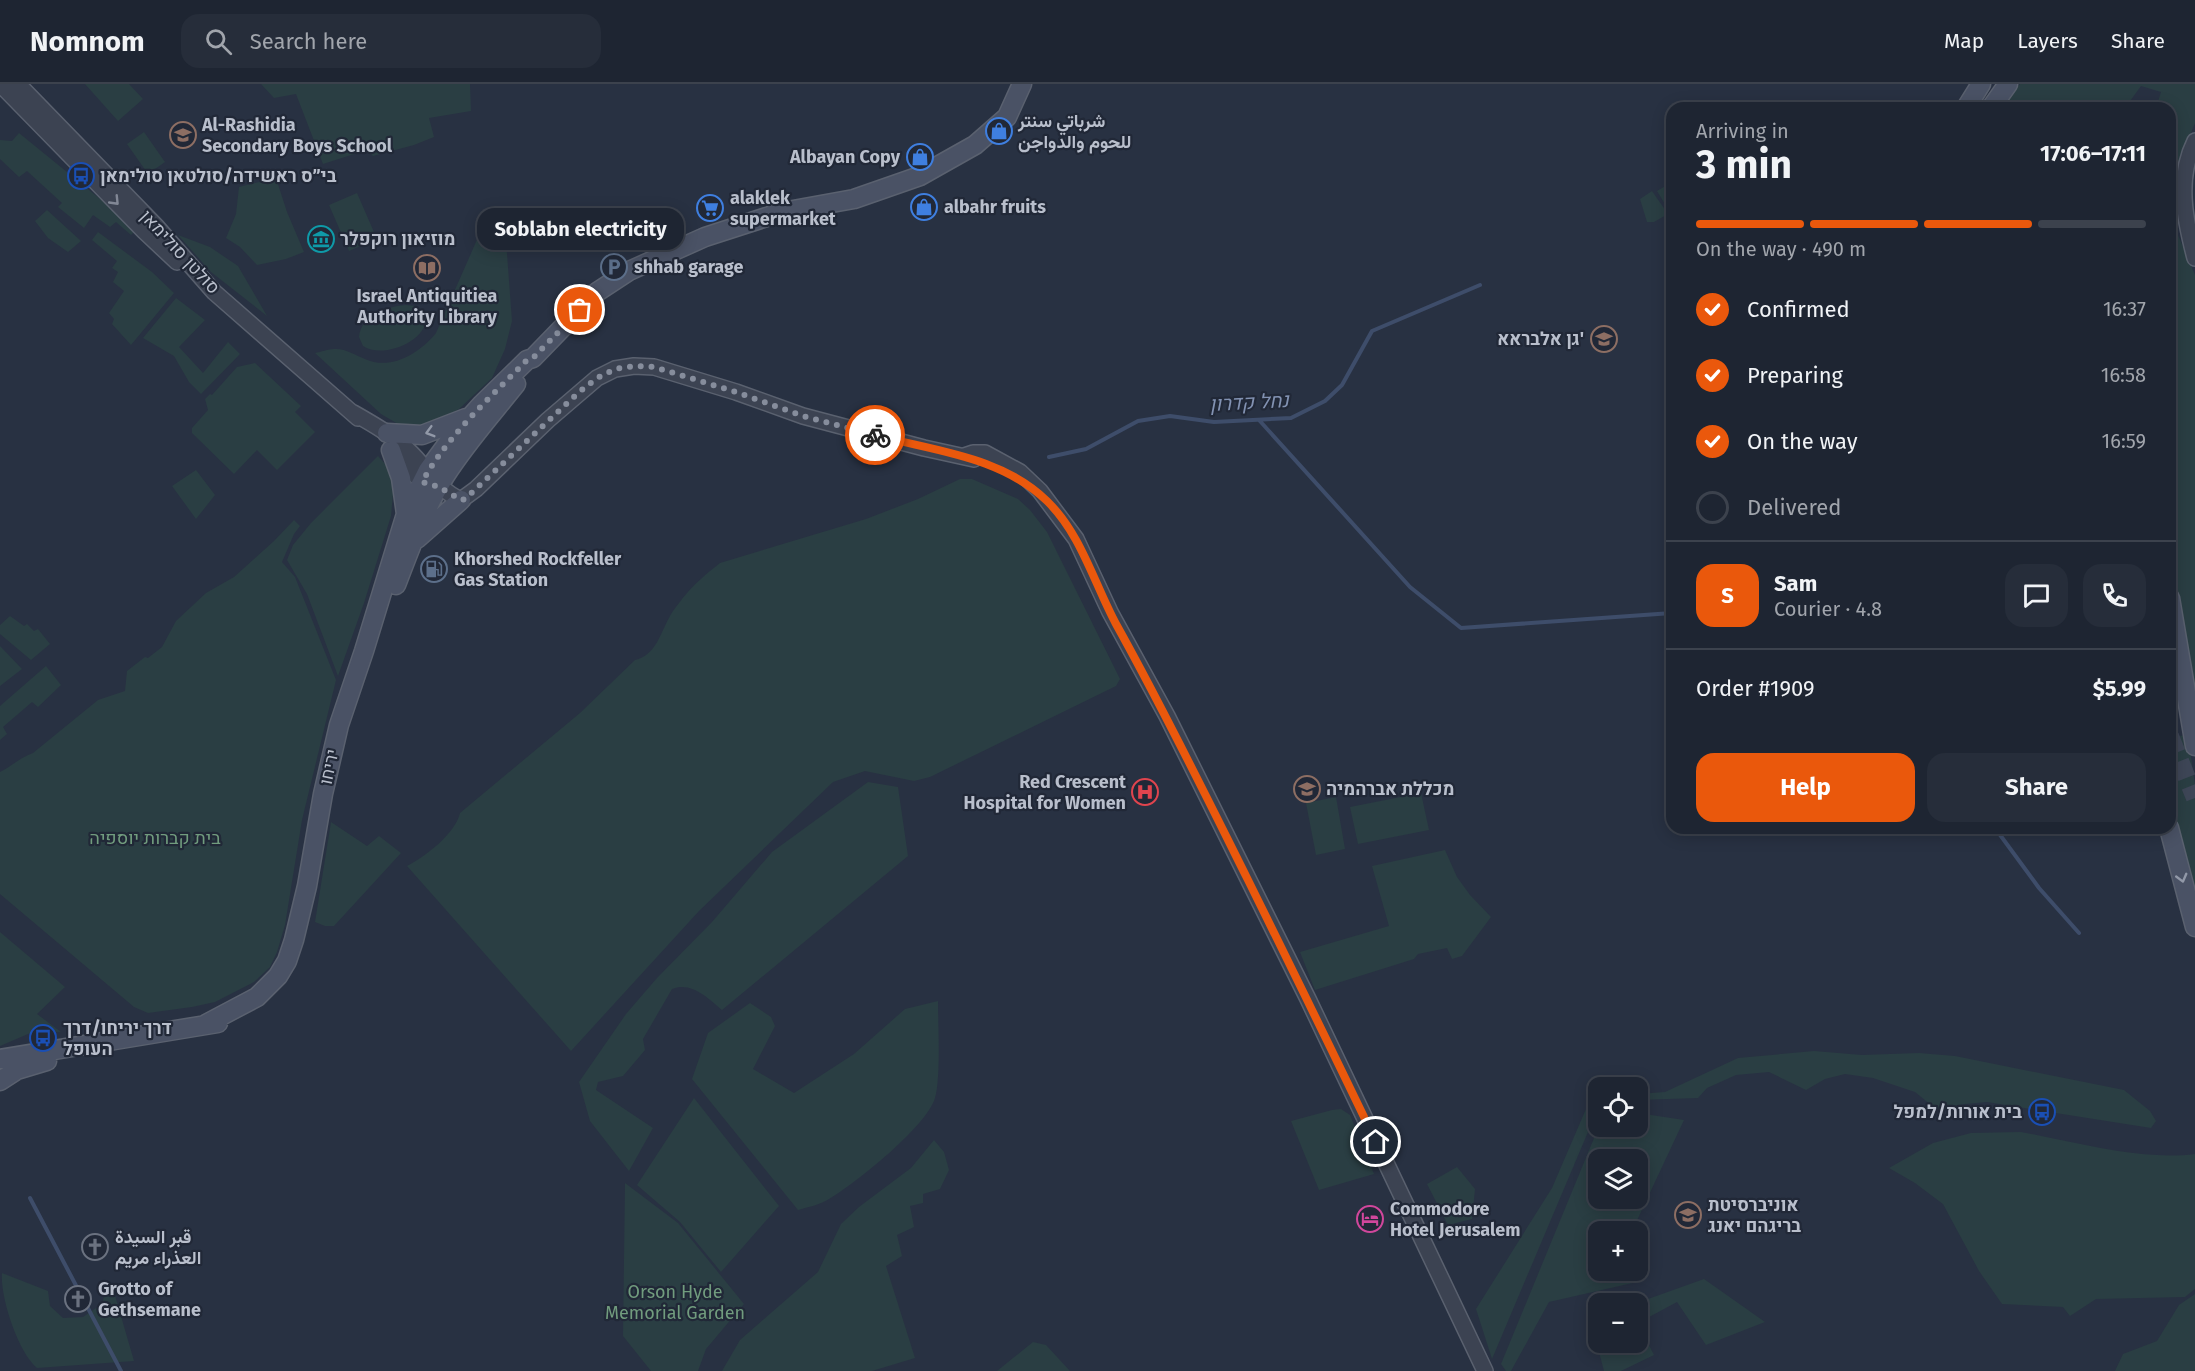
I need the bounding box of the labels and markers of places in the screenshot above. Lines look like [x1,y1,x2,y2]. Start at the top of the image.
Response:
place label: شرباتي سنتر للحوم والدواجن [1017,110,1132,154]
place label: Al-Rashidia Secondary Boys School [201,114,393,157]
shop icon: شرباتي سنتر للحوم والدواجن [984,116,1014,146]
school or university icon: Al-Rashidia Secondary Boys School [168,120,198,150]
shop icon: Albayan Copy [905,142,935,172]
place label: Albayan Copy [789,146,901,168]
bus stop icon: בי״ס ראשידה/סולטאן סולימאן [66,161,96,191]
place label: בי״ס ראשידה/סולטאן סולימאן [100,165,337,187]
place label: alaklek supermarket [730,187,837,230]
shop icon: albahr fruits [909,192,939,222]
supermarket icon: alaklek supermarket [695,193,725,223]
place label: albahr fruits [944,196,1046,218]
callout: Soblabn electricity [476,208,684,250]
museum icon: מוזיאון רוקפלר [306,224,336,254]
place label: מוזיאון רוקפלר [340,228,455,250]
parking icon: shhab garage [599,252,629,282]
library icon: Israel Antiquitiea Authority Library [412,253,442,283]
place label: shhab garage [634,256,744,278]
pin [554,284,605,335]
place label: Israel Antiquitiea Authority Library [356,285,498,328]
school or university icon: גן אלבראא' [1589,324,1619,354]
place label: גן אלבראא' [1497,328,1584,350]
place label: Khorshed Rockfeller Gas Station [454,548,622,591]
fuel station icon: Khorshed Rockfeller Gas Station [419,554,449,584]
place label: Red Crescent Hospital for Women [964,771,1127,814]
school or university icon: מכללת אברהמיה [1292,774,1322,804]
hospital icon: Red Crescent Hospital for Women [1130,777,1160,807]
place label: מכללת אברהמיה [1326,778,1454,800]
place label: דרך יריחו/דרך העופל [63,1017,172,1060]
bus stop icon: דרך יריחו/דרך העופל [28,1023,58,1053]
bus stop icon: בית אורות/למפל [2027,1097,2057,1127]
place label: בית אורות/למפל [1894,1101,2022,1123]
pin [1350,1116,1401,1167]
place label: אוניברסיטת בריגהם יאנג [1708,1194,1801,1237]
place label: Commodore Hotel Jerusalem [1390,1198,1520,1241]
school or university icon: אוניברסיטת בריגהם יאנג [1673,1200,1703,1230]
hotel icon: Commodore Hotel Jerusalem [1355,1204,1385,1234]
place label: قبر السيدة العذراء مريم [115,1226,201,1270]
church icon: قبر السيدة العذراء مريم [80,1232,110,1262]
place label: Grotto of Gethsemane [98,1278,201,1321]
church icon: Grotto of Gethsemane [63,1284,93,1314]

